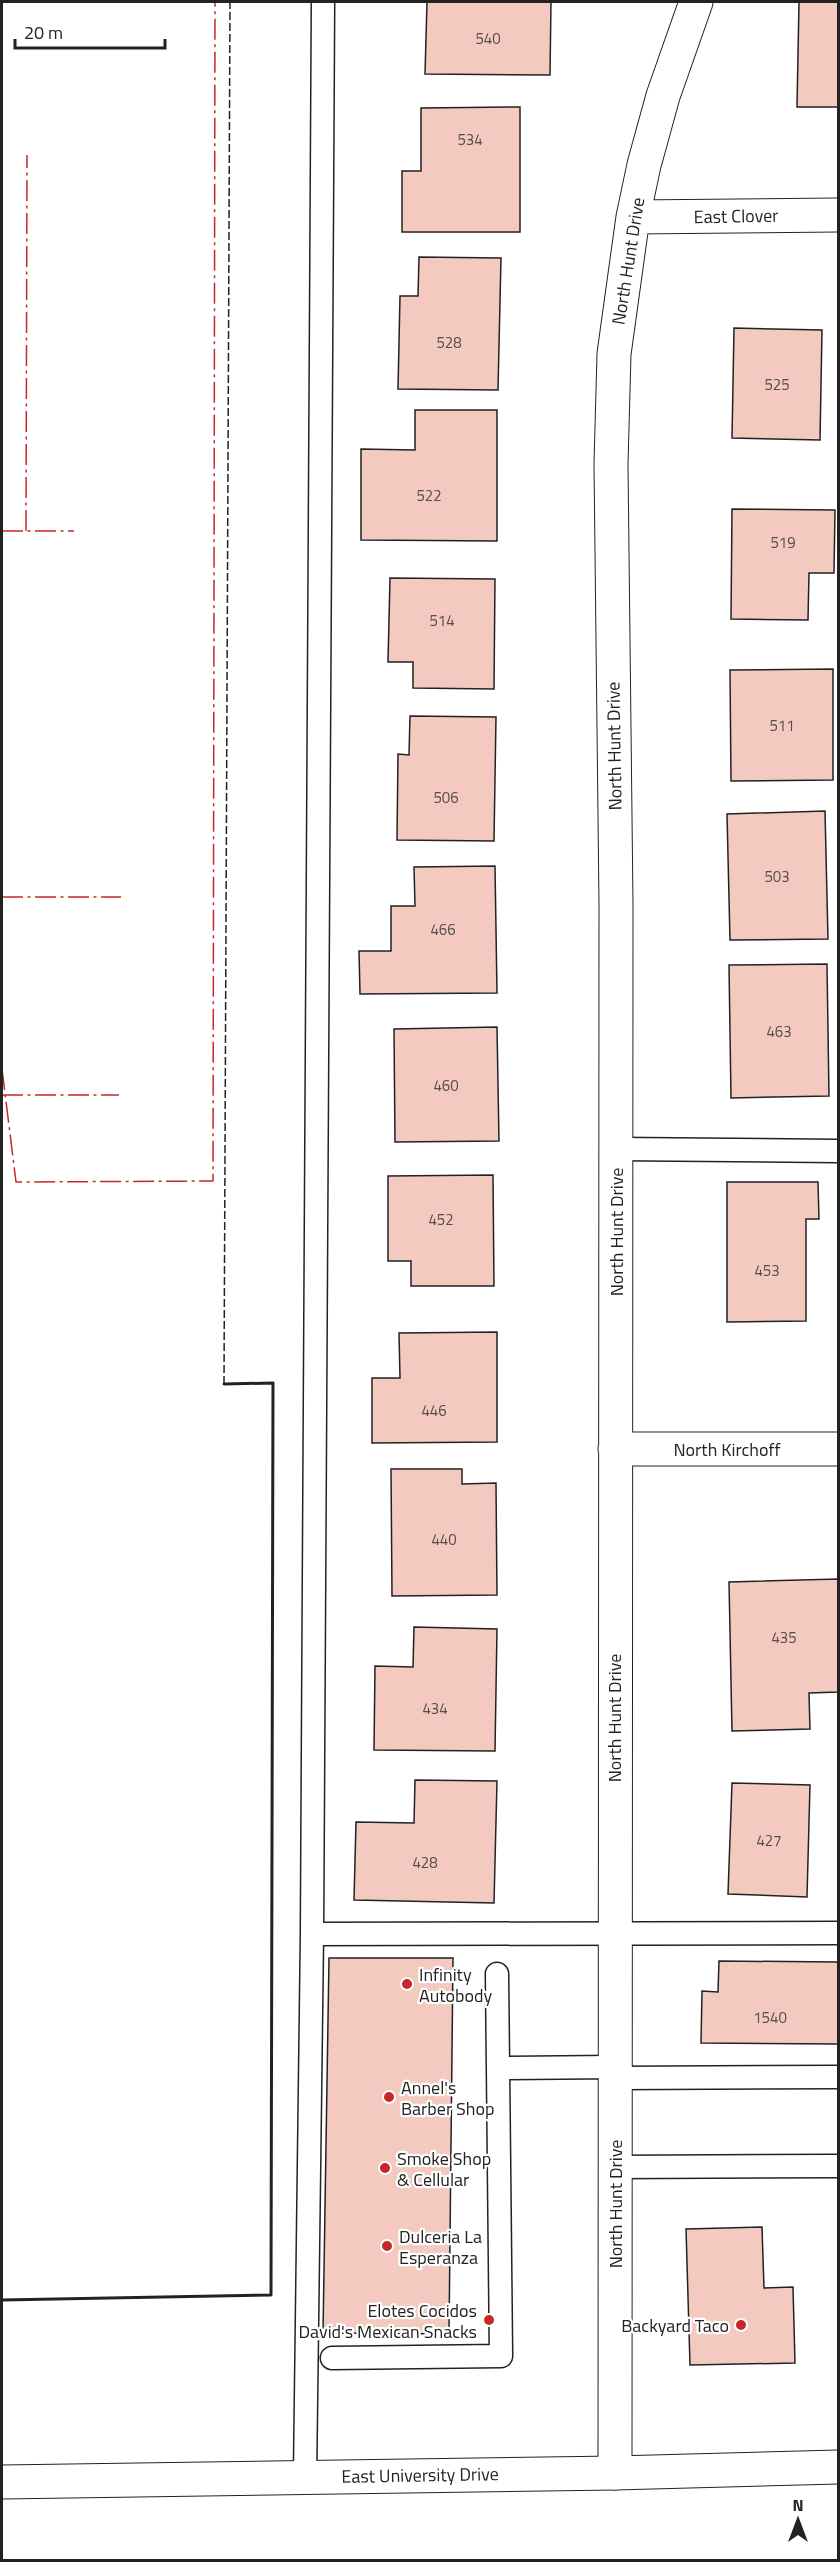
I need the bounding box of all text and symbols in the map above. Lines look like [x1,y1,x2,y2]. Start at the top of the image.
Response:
scale bar [15,12,165,50]
text: 20 m [24,19,63,46]
house number: 540 [475,27,501,50]
house number: 534 [457,128,483,151]
street label: North Hunt Drive [605,195,651,327]
street label: East Clover [693,202,779,230]
house number: 528 [436,331,462,354]
house number: 525 [764,373,790,396]
house number: 522 [416,484,442,507]
house number: 519 [770,531,796,554]
house number: 514 [429,609,455,632]
street label: North Hunt Drive [599,681,629,811]
house number: 511 [769,714,795,737]
house number: 506 [433,786,459,809]
house number: 503 [764,865,790,888]
house number: 466 [430,918,456,941]
house number: 463 [766,1020,792,1043]
house number: 460 [433,1074,459,1097]
street label: North Hunt Drive [603,1168,630,1296]
house number: 452 [428,1208,454,1231]
house number: 453 [754,1259,780,1282]
house number: 446 [421,1399,447,1422]
street label: North Kirchoff [674,1436,781,1463]
house number: 440 [431,1528,457,1551]
house number: 435 [771,1626,797,1649]
street label: North Hunt Drive [601,1654,628,1782]
house number: 434 [422,1697,448,1720]
house number: 427 [756,1829,782,1852]
house number: 428 [412,1851,438,1874]
place label: Infinity Autobody [419,1961,493,2009]
marker: Infinity Autobody [400,1977,414,1991]
house number: 1540 [753,2006,787,2029]
place label: Annel's Barber Shop [401,2074,495,2122]
marker: Annel's Barber Shop [382,2090,396,2104]
street label: North Hunt Drive [602,2140,629,2268]
place label: Smoke Shop & Cellular [397,2145,491,2193]
marker: Smoke Shop & Cellular [378,2161,392,2175]
place label: Dulceria La Esperanza [399,2223,482,2271]
marker: Dulceria La Esperanza [380,2239,394,2253]
place label: Elotes Cocidos David's Mexican Snacks [298,2297,477,2345]
place label: Backyard Taco [621,2312,729,2339]
marker: Elotes Cocidos David's Mexican Snacks [482,2313,496,2327]
marker: Backyard Taco [734,2318,748,2332]
street label: East University Drive [341,2460,499,2490]
north arrow [768,2490,828,2550]
text: N [792,2493,804,2517]

